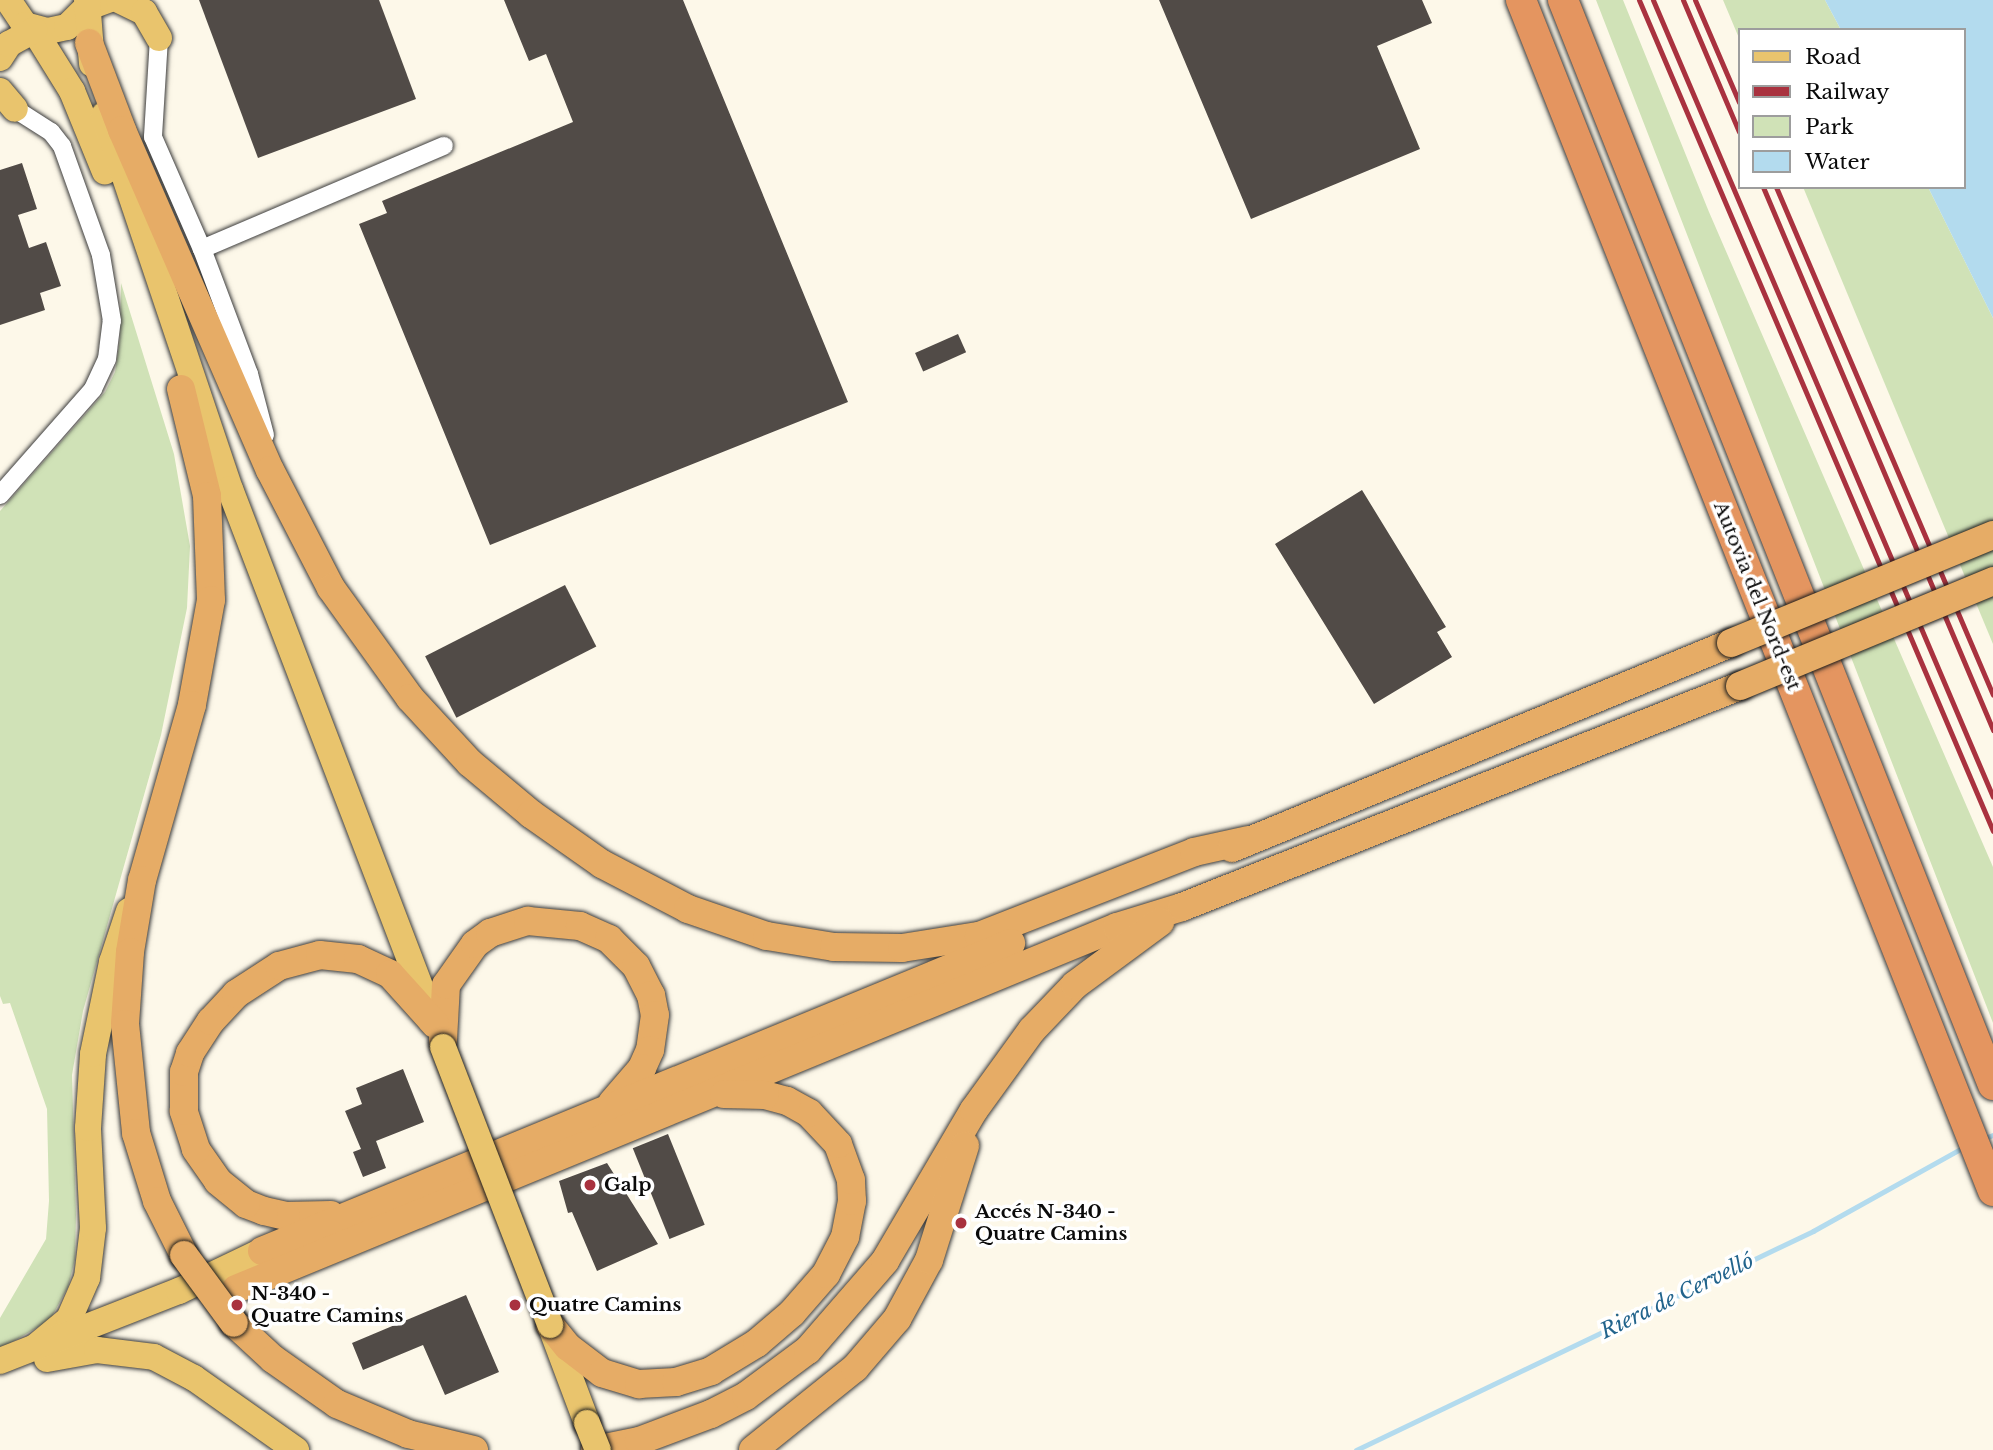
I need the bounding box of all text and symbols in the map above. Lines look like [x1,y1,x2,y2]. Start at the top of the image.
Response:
legend [1738,28,1965,189]
text: Road [1805,44,1861,70]
text: Railway [1805,79,1889,105]
text: Park [1805,114,1854,140]
text: Water [1805,149,1869,175]
street label: Autovia del Nord-est [1709,498,1805,694]
place label: Galp [604,1174,652,1196]
marker: Galp [582,1177,598,1193]
place label: Accés N-340 - Quatre Camins [975,1201,1127,1245]
marker: Accés N-340 - Quatre Camins [953,1215,969,1231]
water label: Riera de Cervelló [1596,1248,1758,1344]
place label: N-340 - Quatre Camins [251,1283,403,1327]
place label: Quatre Camins [529,1294,681,1316]
marker: N-340 - Quatre Camins [229,1297,245,1313]
marker: Quatre Camins [507,1297,523,1313]

